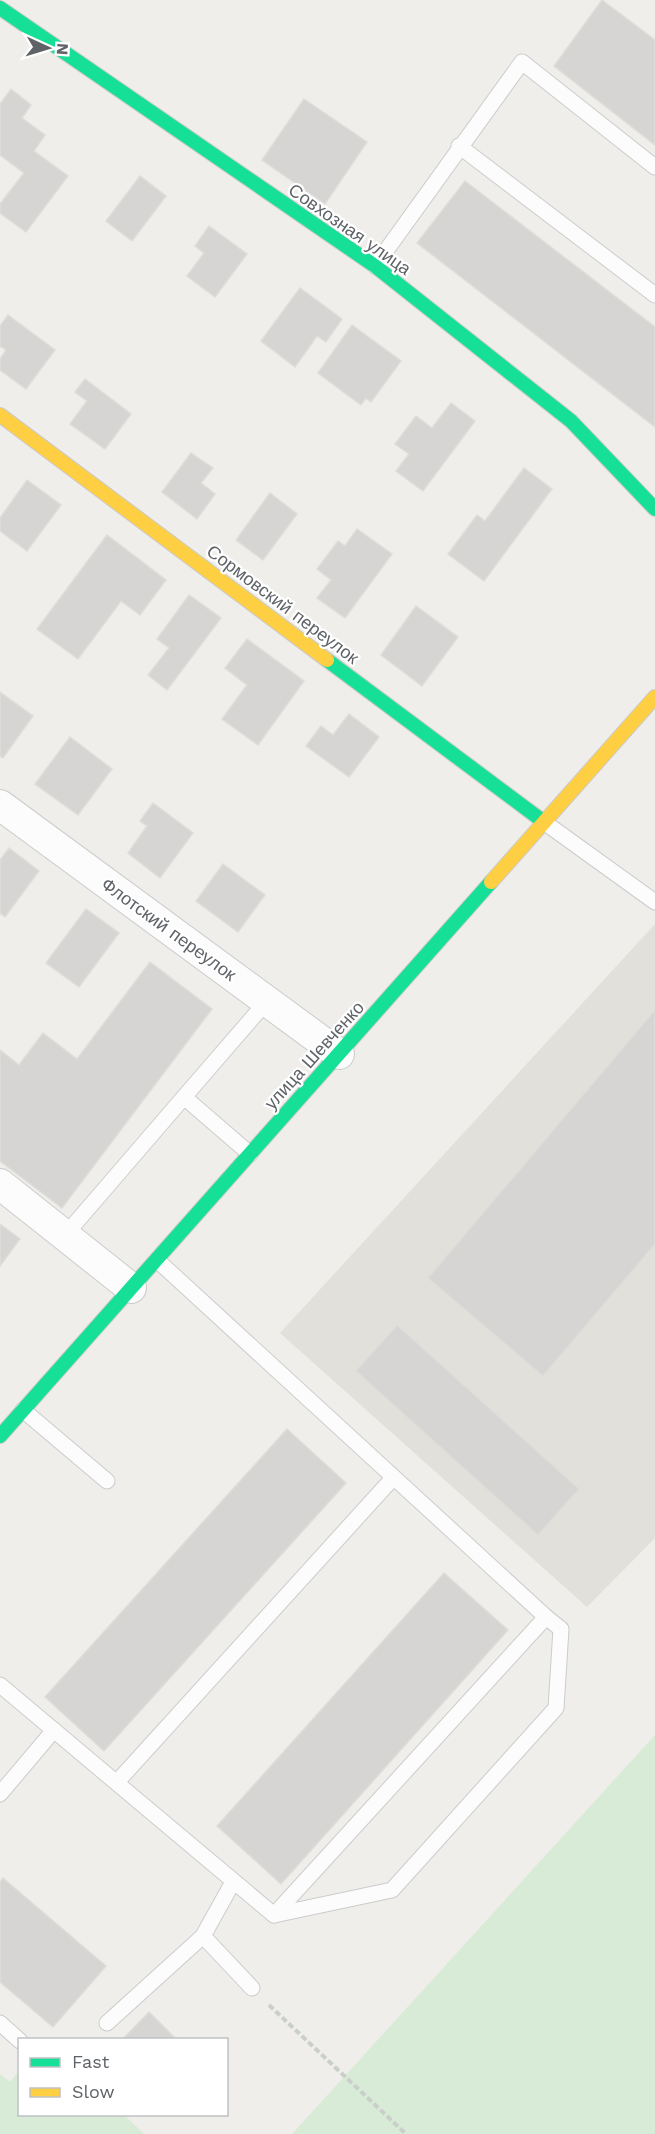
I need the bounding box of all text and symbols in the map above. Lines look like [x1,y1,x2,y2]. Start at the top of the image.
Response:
north arrow [18,18,78,78]
text: N [53,42,72,56]
street label: Совхозная улица [285,179,416,280]
street label: Сормовский переулок [203,540,363,668]
street label: Флотский переулок [98,873,241,985]
street label: улица Шевченко [260,997,368,1113]
legend [18,2038,228,2116]
text: Fast [72,2051,110,2072]
text: Slow [72,2081,115,2102]

